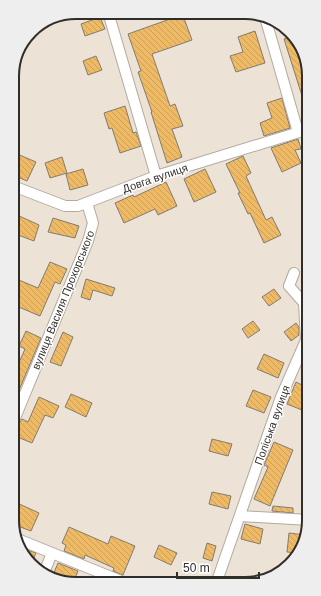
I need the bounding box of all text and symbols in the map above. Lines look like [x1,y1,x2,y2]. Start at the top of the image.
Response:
street label: Довга вулиця [121,161,189,195]
street label: вулиця Василя Прохорського [30,229,96,371]
street label: Поліська вулиця [252,384,292,466]
scale bar [177,554,259,580]
text: 50 m [183,561,210,575]

